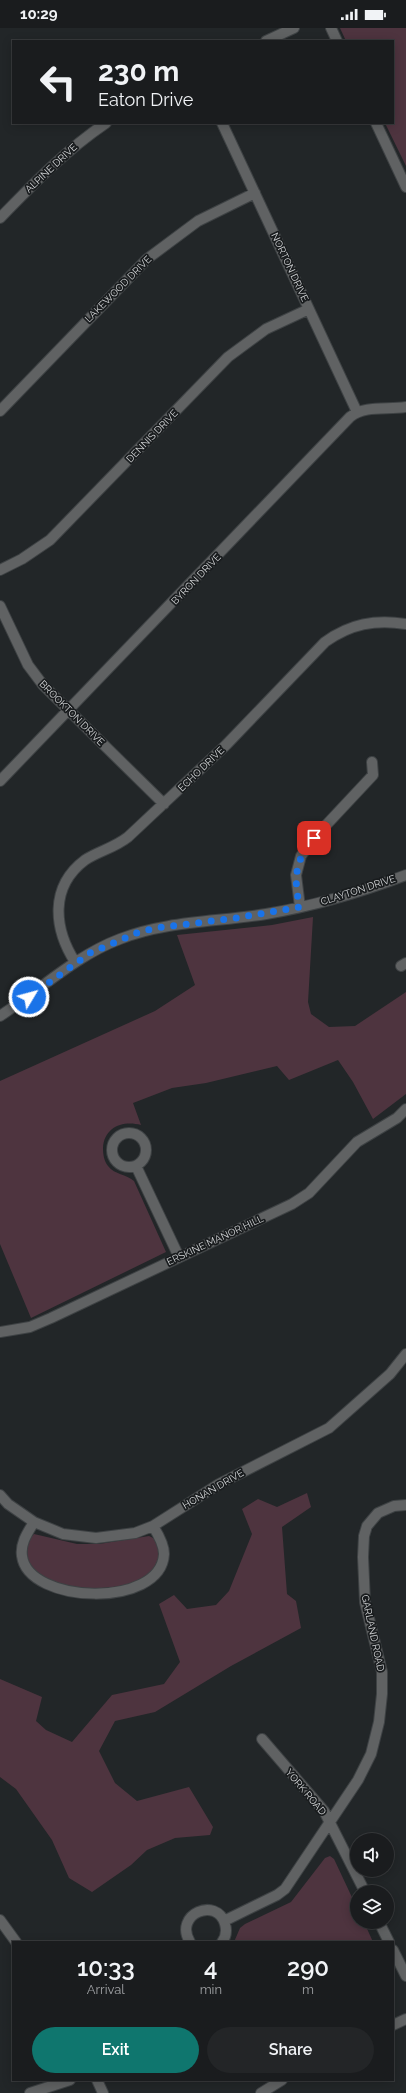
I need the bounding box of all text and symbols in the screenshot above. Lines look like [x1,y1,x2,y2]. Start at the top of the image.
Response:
text: 10:29 [20,5,58,23]
text: 230 m [98,55,179,88]
icon: left [32,56,84,108]
text: Eaton Drive [98,89,193,110]
street label: ALPINE DRIVE [23,141,79,195]
street label: NORTON DRIVE [269,231,311,303]
street label: LAKEWOOD DRIVE [83,254,153,324]
street label: DENNIS DRIVE [124,407,180,465]
street label: BYRON DRIVE [169,551,223,607]
street label: BROOKTON DRIVE [37,678,107,748]
street label: ECHO DRIVE [176,744,226,794]
pin [297,821,331,855]
icon: arrive [303,827,325,849]
street label: CLAYTON DRIVE [319,873,397,907]
position arrow [8,976,50,1018]
street label: ERSKINE MANOR HILL [165,1213,265,1267]
street label: HONAN DRIVE [181,1467,245,1511]
street label: GARLAND ROAD [359,1594,387,1672]
street label: YORK ROAD [284,1767,328,1817]
map controls [350,1833,394,1929]
button: sound [350,1833,394,1877]
button: layers [350,1885,394,1929]
text: 10:33 [77,1953,135,1982]
text: 4 [204,1953,218,1982]
text: 290 [287,1953,329,1982]
text: Arrival [87,1982,125,1997]
text: min [200,1982,222,1997]
text: m [302,1982,314,1997]
button: Exit [32,2027,199,2073]
button: Share [207,2027,374,2073]

